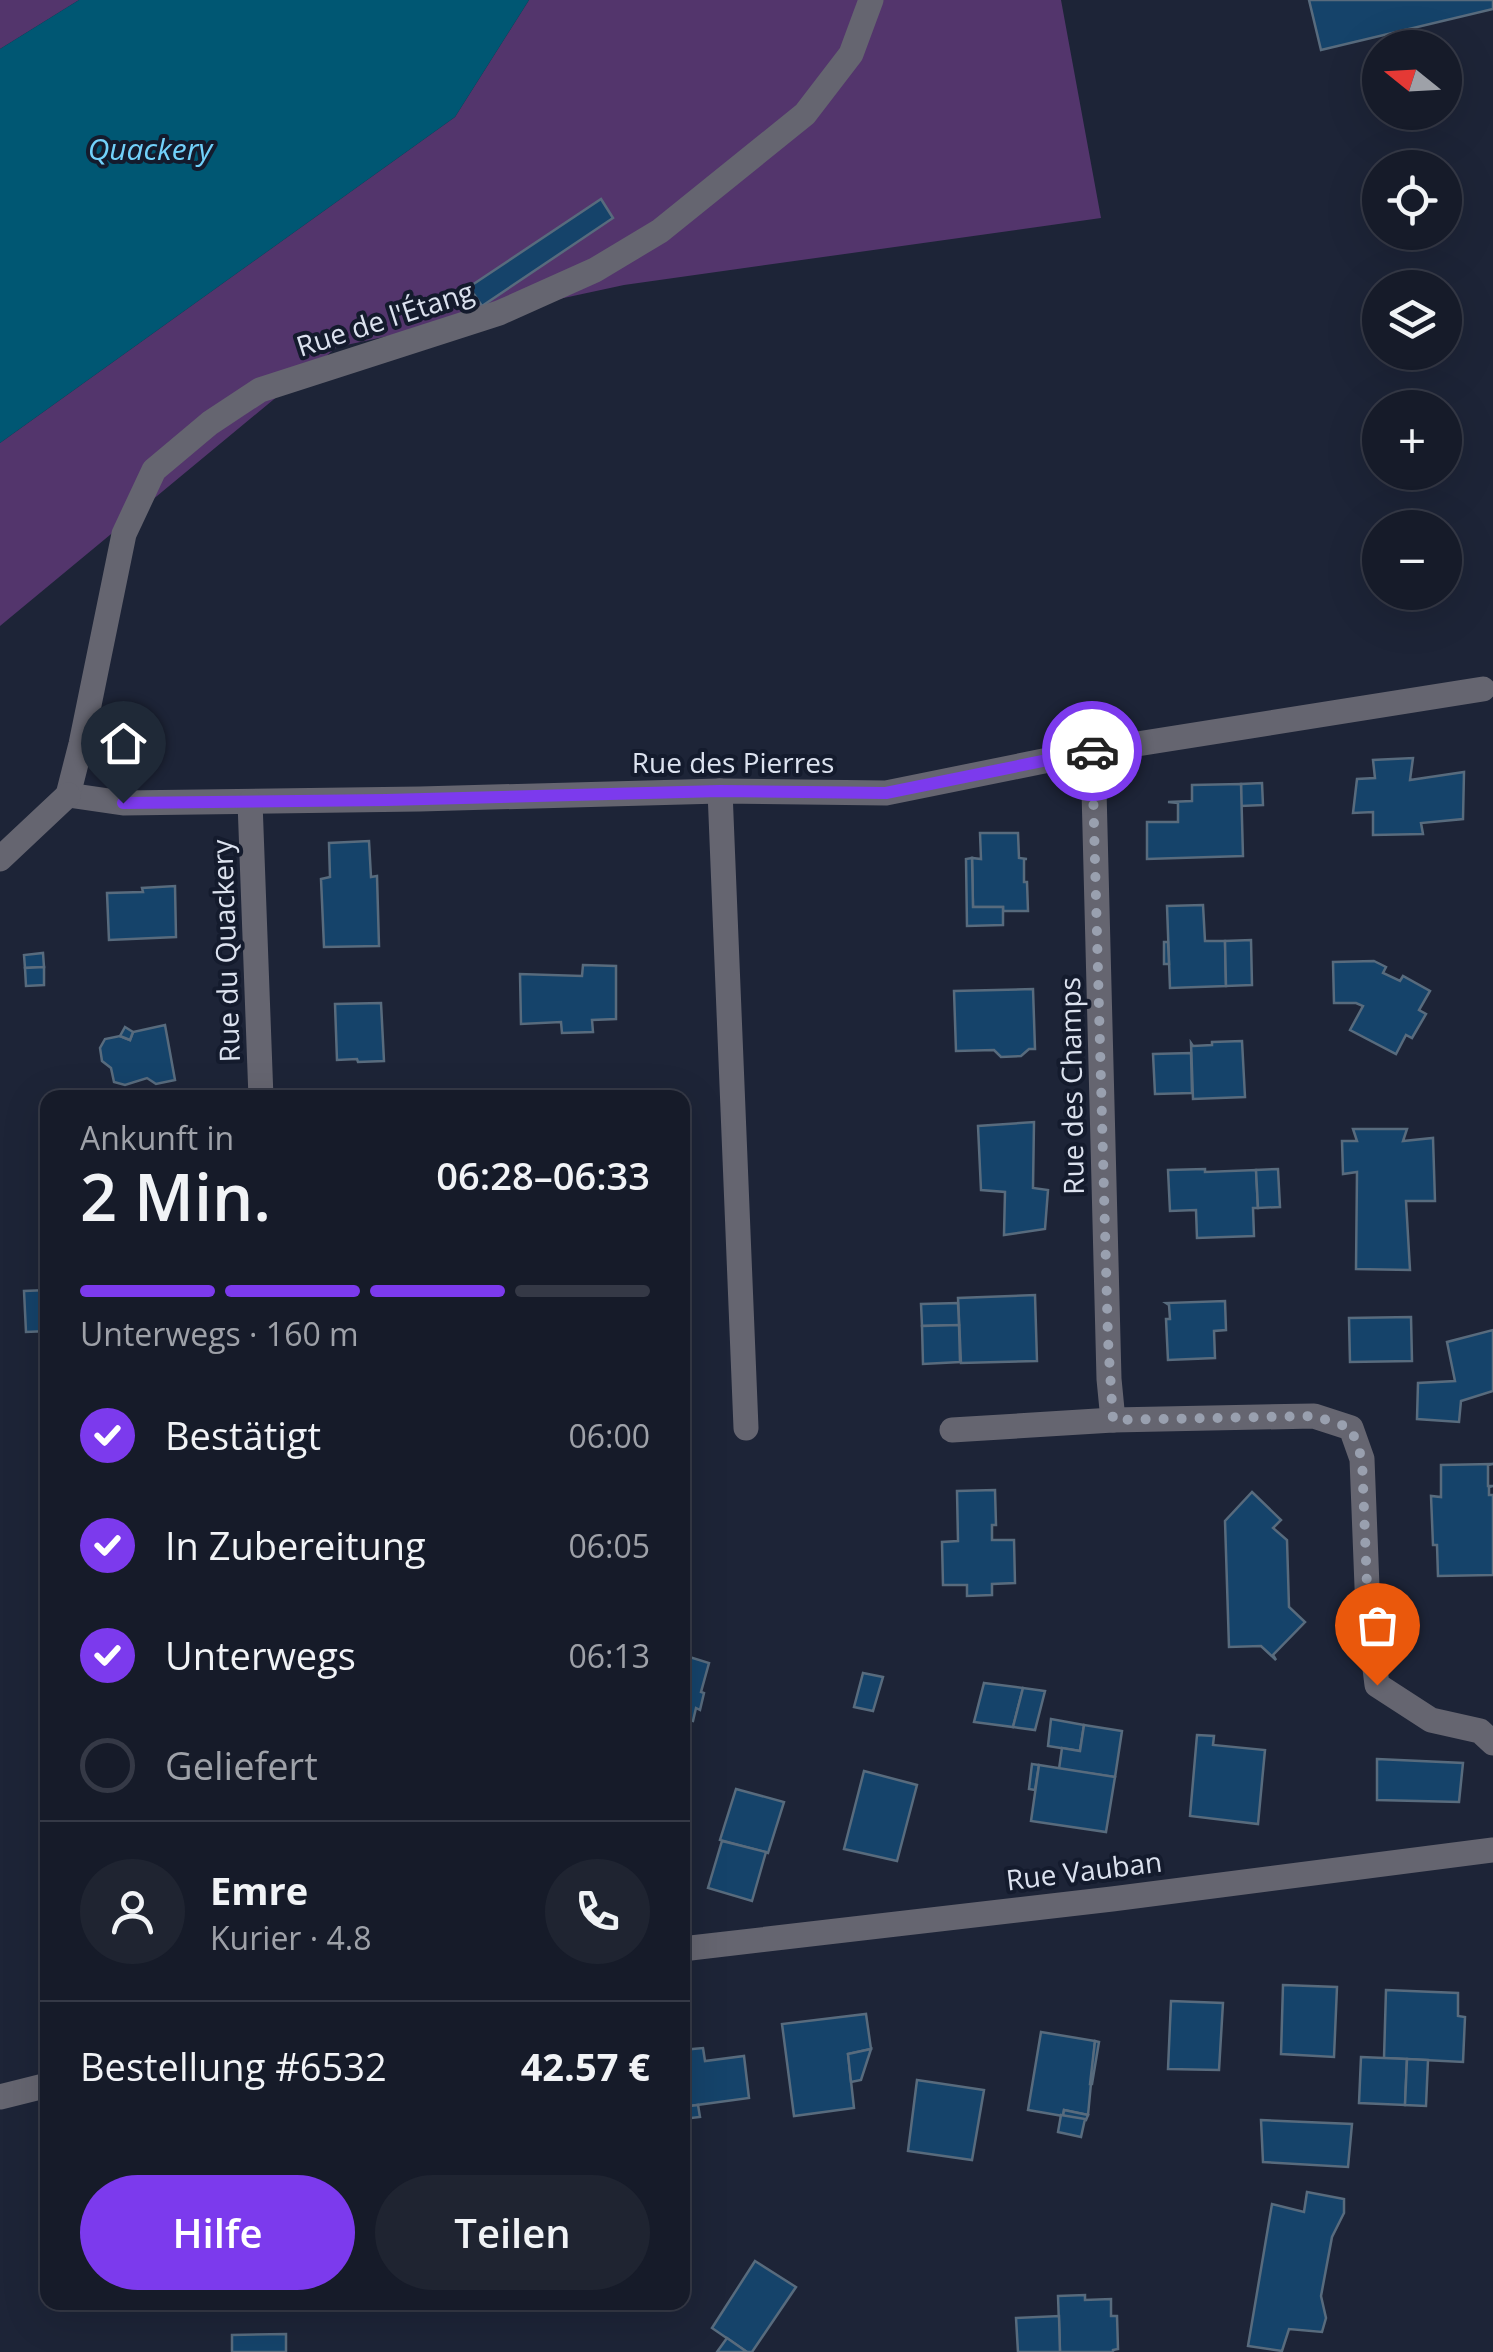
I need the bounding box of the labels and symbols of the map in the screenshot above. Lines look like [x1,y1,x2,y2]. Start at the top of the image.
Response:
north arrow [1362,30,1462,130]
water label: Quackery [88,128,215,169]
street label: Rue de l'Étang [291,272,478,365]
pin [81,701,166,804]
courier [1042,701,1142,801]
street label: Rue des Pierres [632,743,834,781]
street label: Rue du Quackery [202,838,248,1063]
street label: Rue des Champs [1050,977,1092,1195]
pin [1335,1583,1420,1686]
street label: Rue Vauban [1004,1842,1164,1898]

